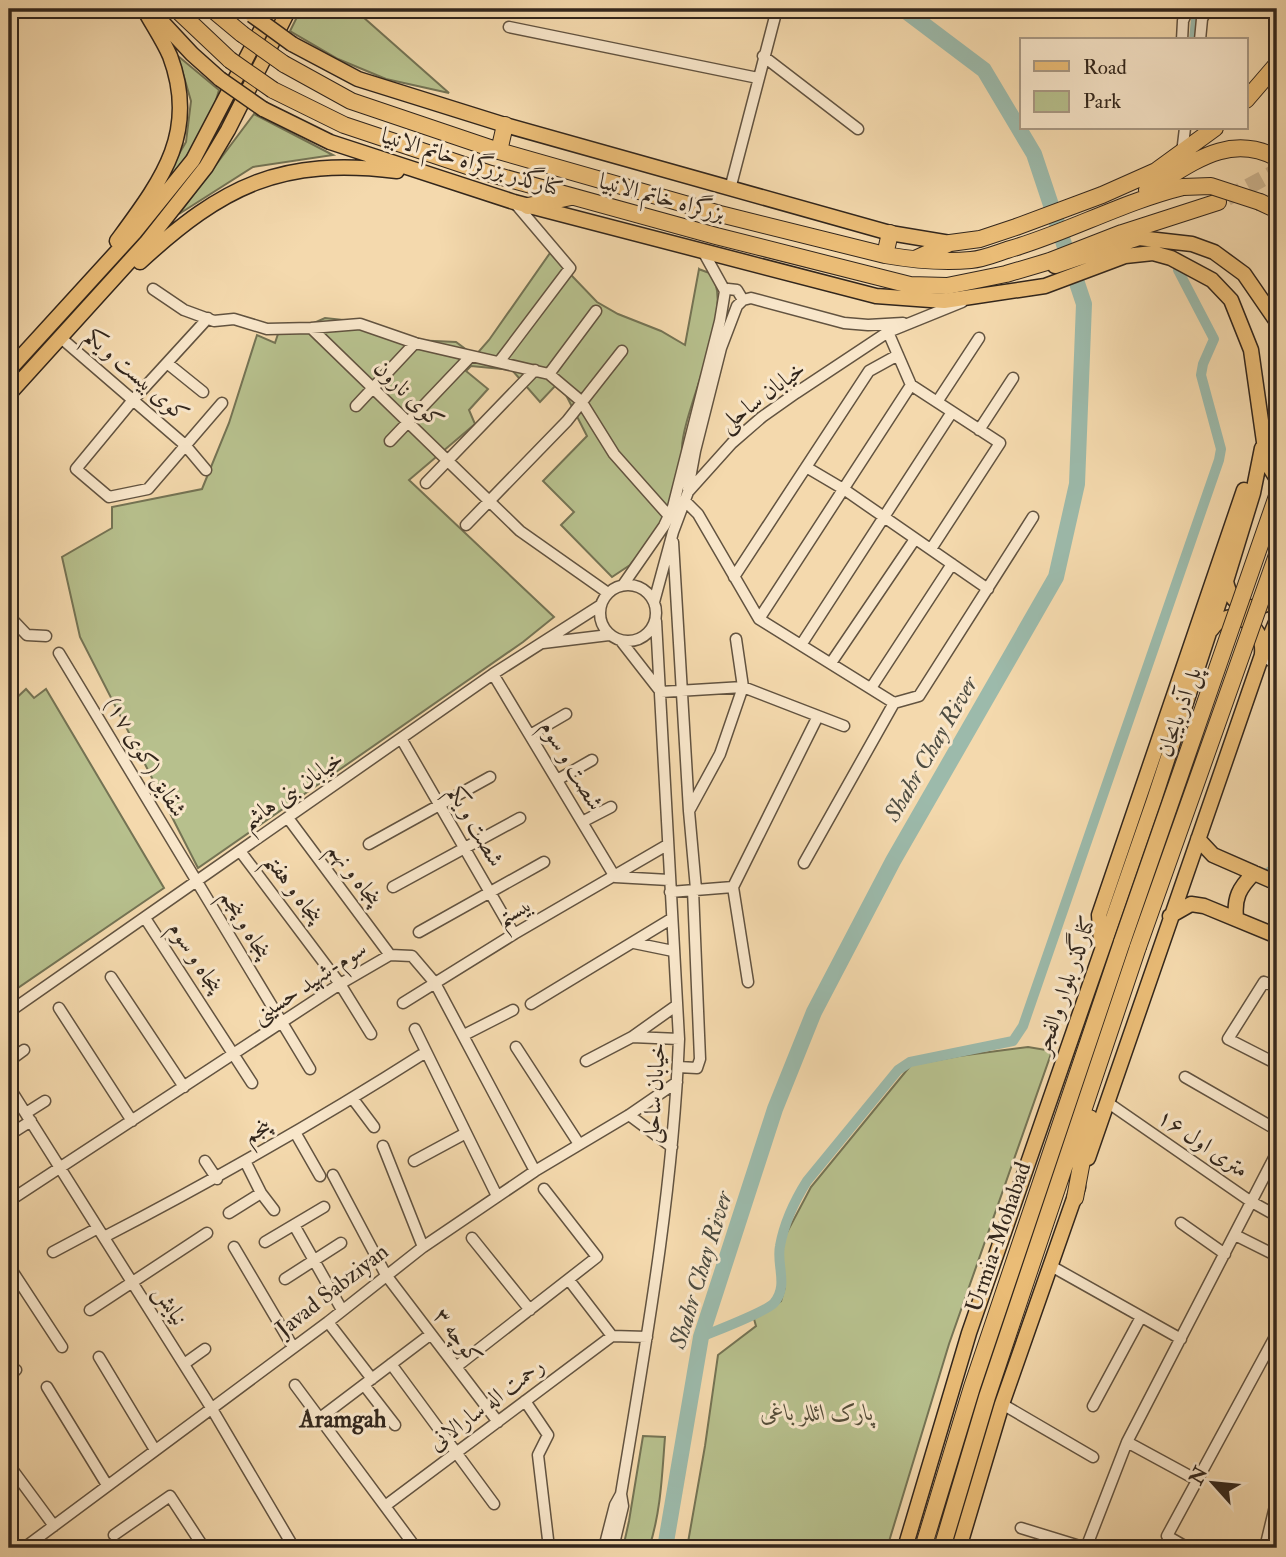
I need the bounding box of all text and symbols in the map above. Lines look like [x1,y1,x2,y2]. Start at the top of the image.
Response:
legend [1020,38,1248,130]
text: Road [1083,54,1128,81]
text: Park [1083,88,1121,115]
street label: کنارگذر بزرگراه خاتم الانبیا [376,119,567,208]
street label: بزرگراه خاتم الانبیا [595,165,728,233]
street label: کوی بیست و یکم [74,322,195,434]
street label: کوی نارون [368,353,450,435]
street label: خیابان ساحلی [713,354,813,440]
street label: پل آذربایجان [1150,662,1210,761]
water label: Shahr Chay River [876,670,986,828]
street label: شقایق (کوی ۱۷) [99,692,193,822]
street label: شصت و سوم [529,715,610,818]
street label: خیابان بنی هاشم [235,744,353,842]
street label: شصت و یکم [435,780,511,875]
street label: پنجاه و نهم [316,836,389,917]
street label: پنجاه و هفتم [252,847,330,935]
street label: پنجاه و پنجم [208,884,279,969]
street label: بیستم [491,889,541,940]
street label: کنارگذر بلوار والفجر [1025,911,1102,1060]
street label: پنجاه و سوم [158,916,231,1002]
street label: سوم-شهید حسینی [246,934,375,1034]
street label: خیابان ساحلی [636,1042,675,1145]
street label: ۱۶ متری اول [1152,1102,1254,1184]
street label: پنجم [238,1110,280,1155]
street label: Urmia-Mohabad [959,1158,1037,1316]
water label: Shahr Chay River [662,1187,740,1353]
street label: Javad Sabziyan [269,1237,394,1344]
street label: نیایش [147,1279,195,1331]
street label: کوچه ۳ [426,1302,489,1371]
street label: رحمت اله سارالانی [422,1351,550,1457]
park label: پارک ائللر باغی [760,1398,875,1429]
district label: Aramgah [299,1404,387,1435]
north arrow [1178,1448,1248,1518]
text: N [1184,1462,1214,1490]

